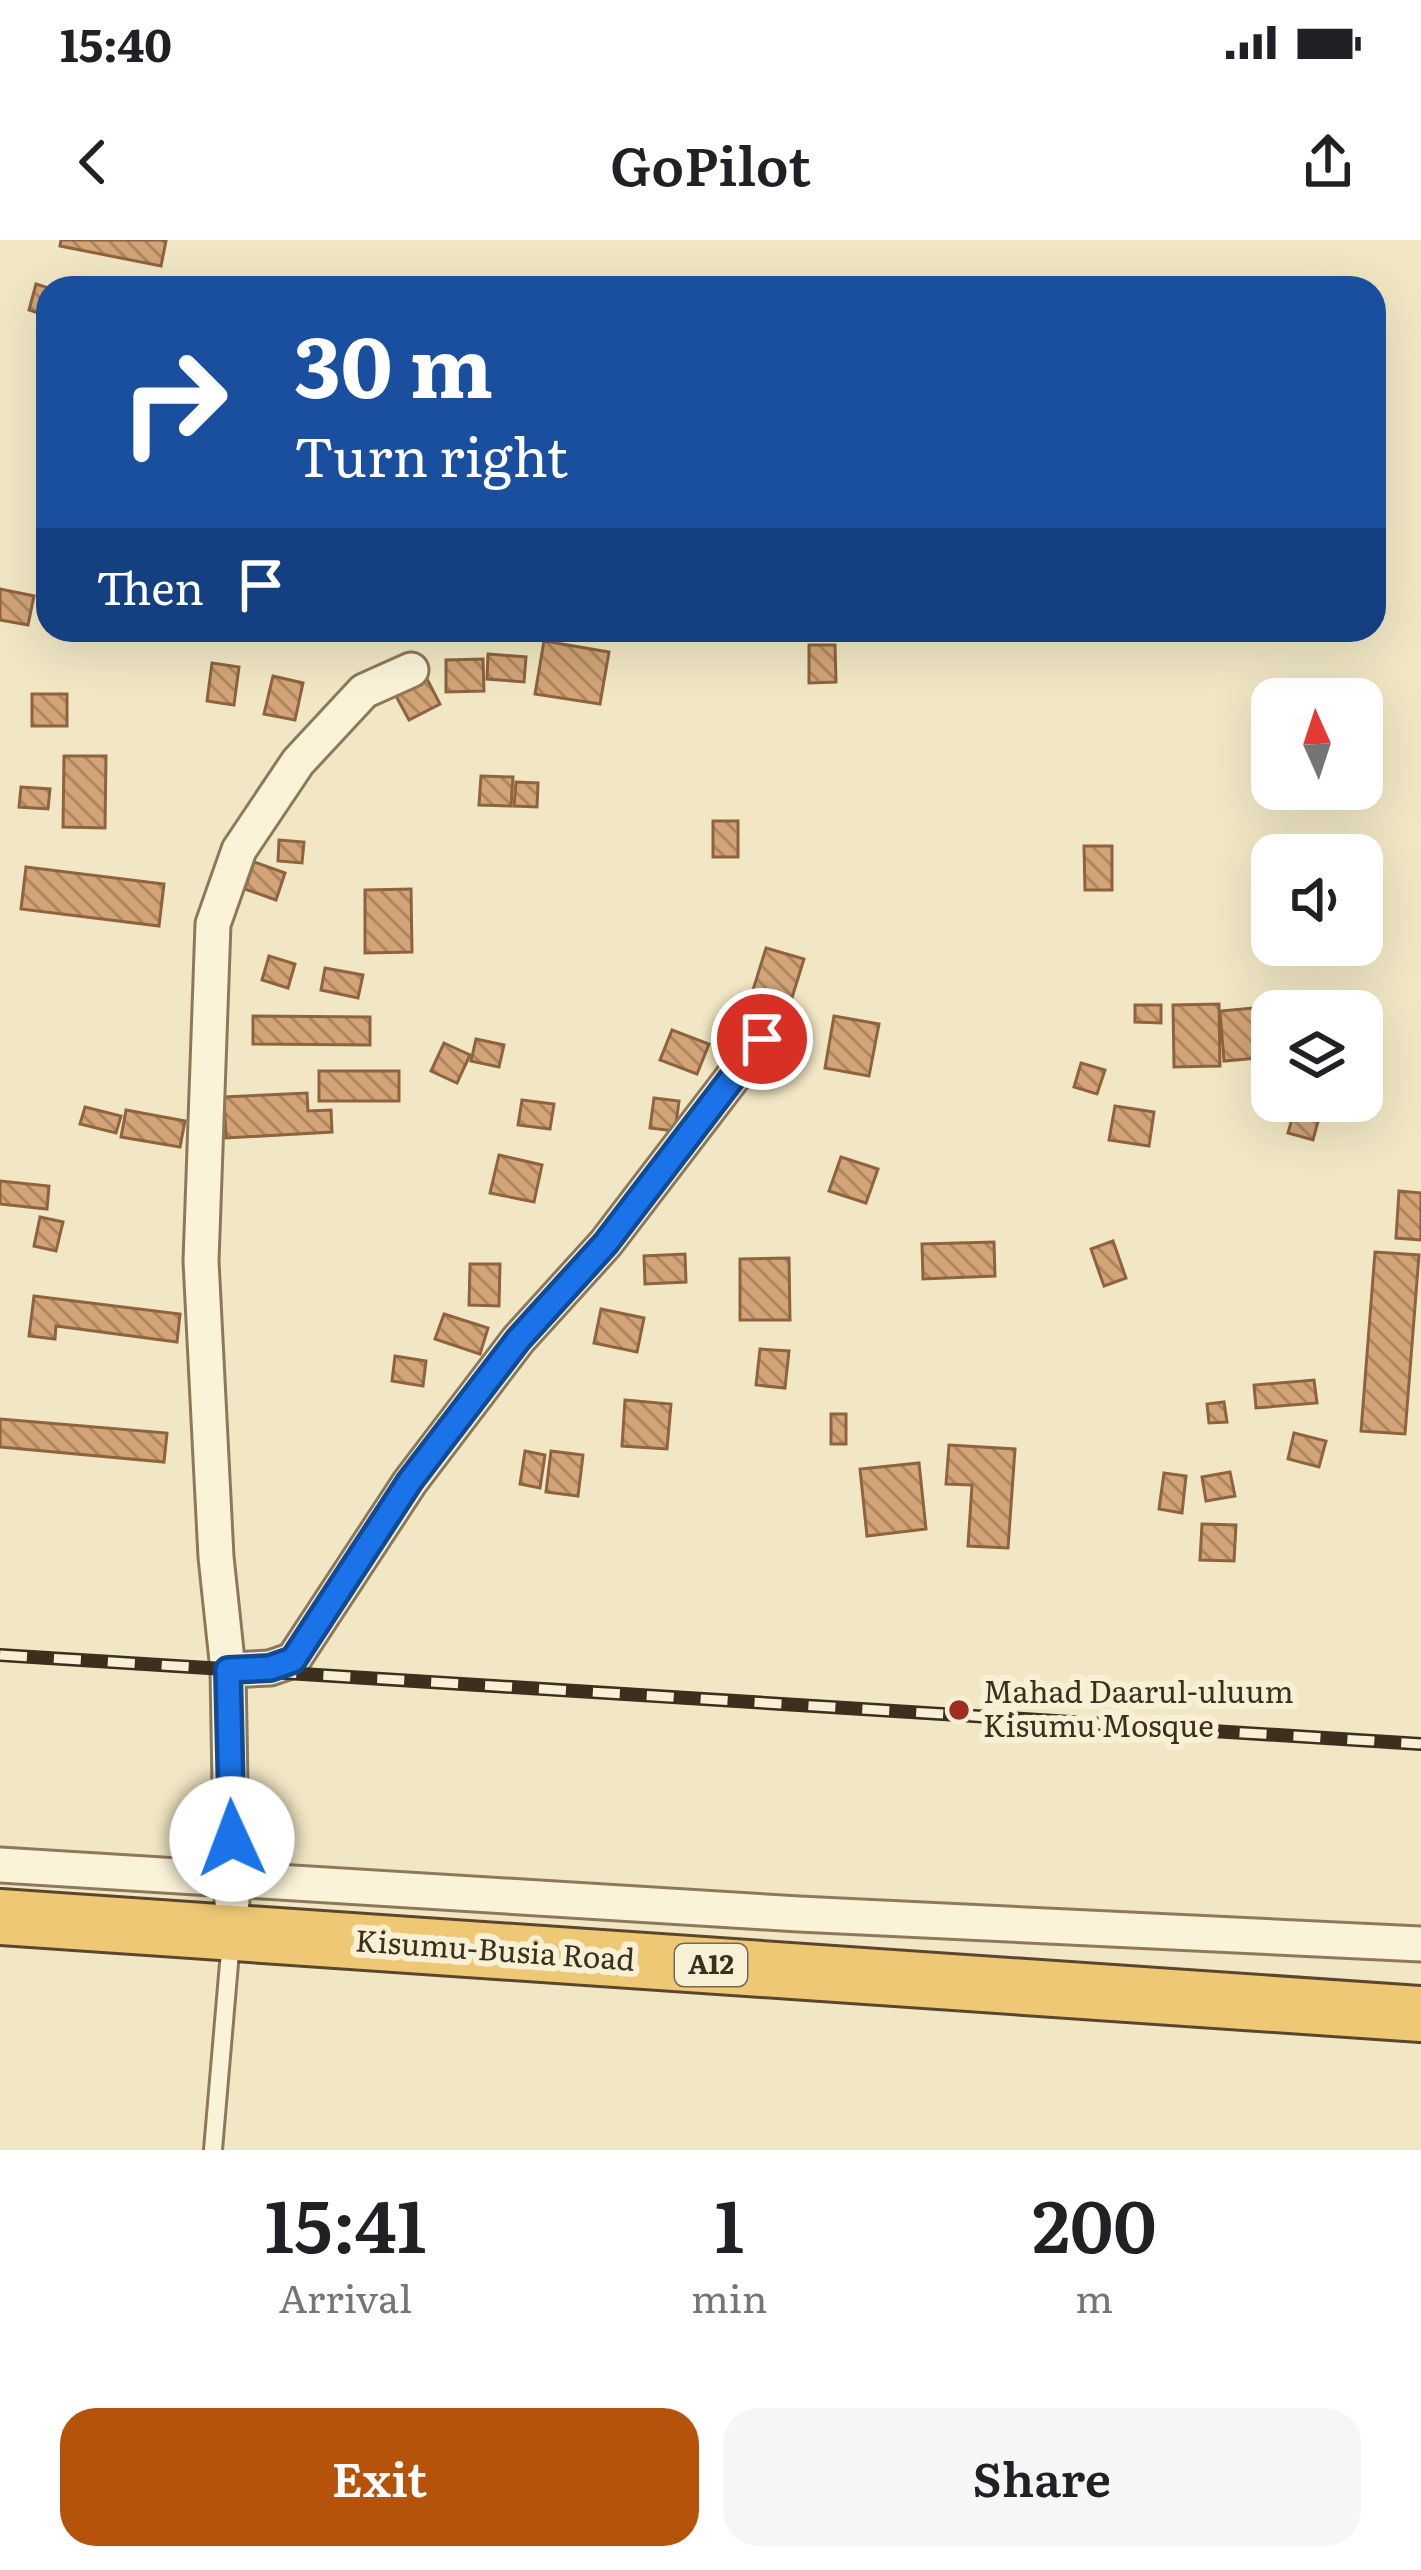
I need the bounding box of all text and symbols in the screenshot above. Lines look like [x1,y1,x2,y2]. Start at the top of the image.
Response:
text: 15:40 [60,9,172,76]
text: GoPilot [610,122,811,203]
icon: back [60,129,126,195]
icon: share [1295,129,1361,195]
text: 30 m [294,299,493,424]
icon: right [96,324,252,480]
text: Turn right [294,413,568,494]
text: Then [96,552,204,619]
icon: arrive [228,552,294,618]
north arrow [1251,678,1383,810]
map controls [1251,678,1383,1122]
button: sound [1251,834,1383,966]
pin [711,988,813,1090]
button: layers [1251,990,1383,1122]
icon: arrive [729,1006,795,1072]
place label: Mahad Daarul-uluum Kisumu Mosque [983,1668,1294,1746]
marker: Mahad Daarul-uluum Kisumu Mosque [946,1697,972,1723]
position arrow [169,1776,295,1902]
street label: Kisumu-Busia Road [354,1916,637,1980]
road number: A12 [675,1944,747,1986]
text: 15:41 [265,2168,426,2275]
text: 1 [714,2168,744,2275]
text: 200 [1032,2168,1156,2275]
text: Arrival [279,2267,412,2325]
text: min [691,2267,768,2325]
text: m [1075,2267,1113,2325]
button: Exit [60,2408,699,2546]
button: Share [723,2408,1361,2546]

